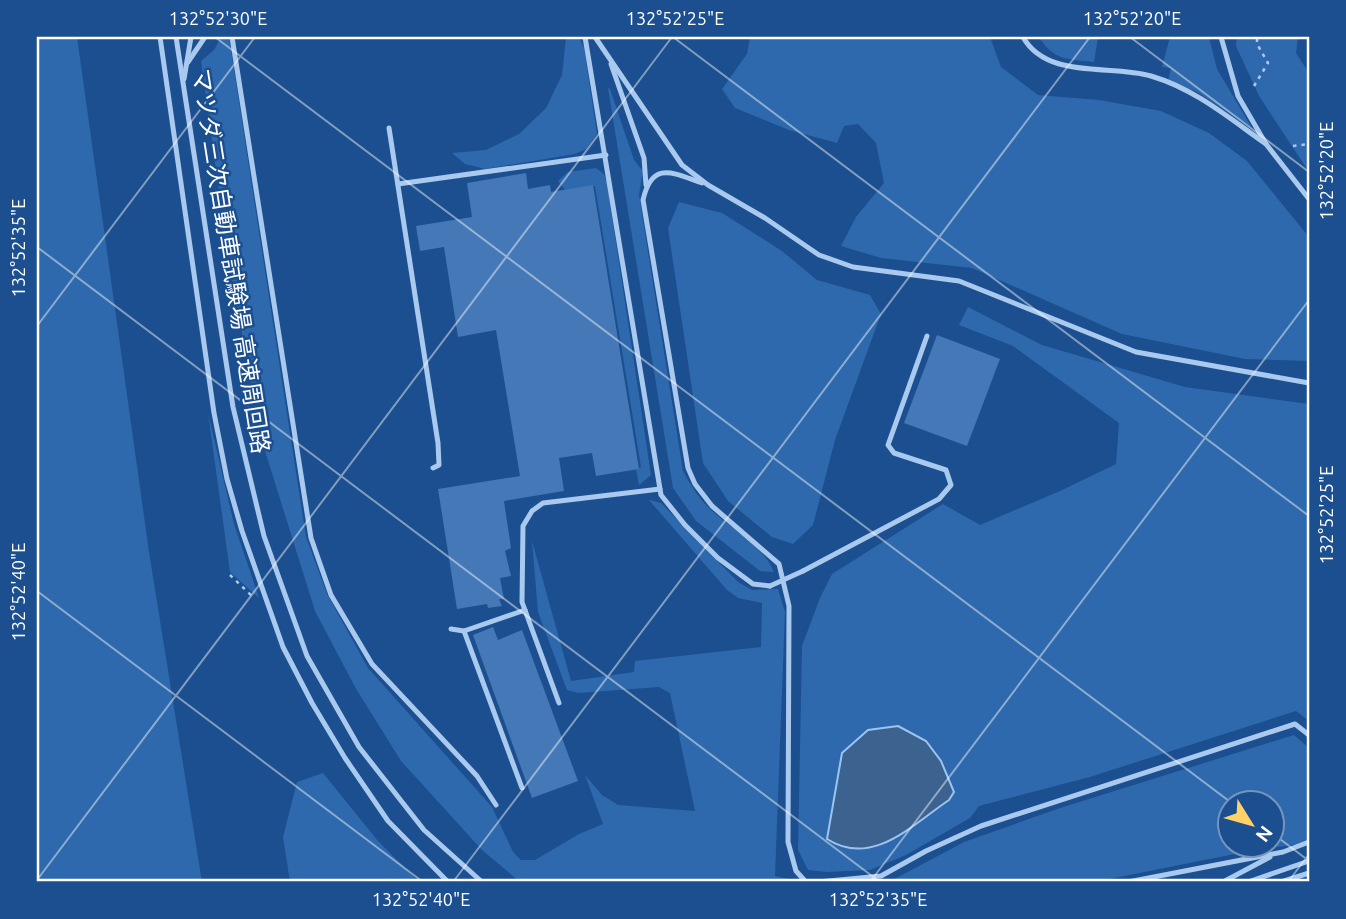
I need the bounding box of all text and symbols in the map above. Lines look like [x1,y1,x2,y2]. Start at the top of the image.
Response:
text: 132°52'30"E [169,8,267,28]
text: 132°52'25"E [626,8,724,28]
text: 132°52'20"E [1083,8,1181,28]
street label: マツダ三次自動車試験場 高速周回路 [187,67,275,455]
text: 132°52'20"E [1316,122,1336,220]
text: 132°52'35"E [8,199,28,297]
text: 132°52'25"E [1316,466,1336,564]
text: 132°52'40"E [8,543,28,641]
north arrow [1216,790,1286,860]
text: N [1252,822,1278,847]
text: 132°52'40"E [372,889,470,909]
text: 132°52'35"E [829,889,927,909]

